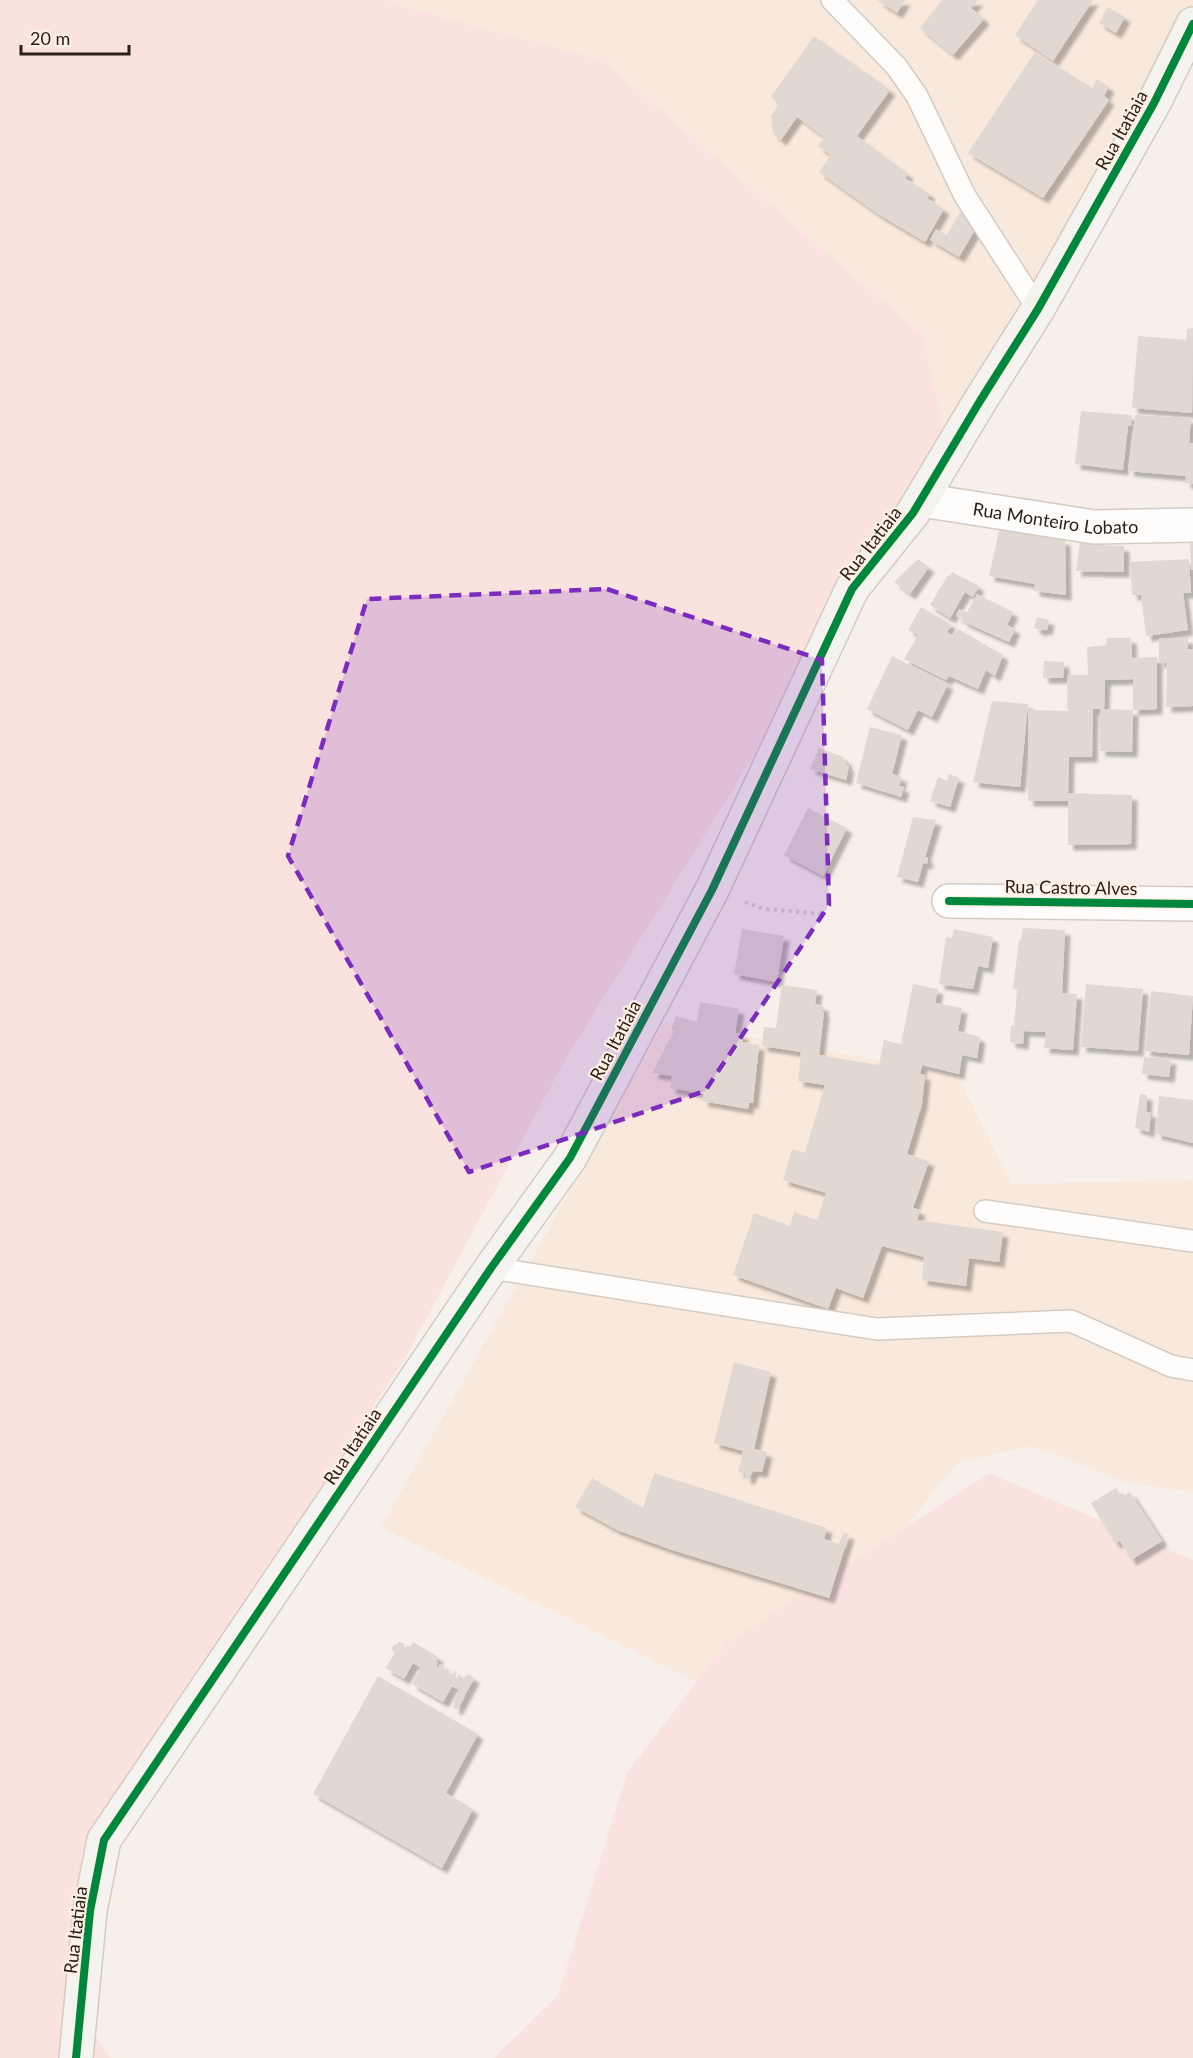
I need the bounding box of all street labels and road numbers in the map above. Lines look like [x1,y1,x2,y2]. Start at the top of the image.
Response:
street label: Rua Itatiaia [1090,86,1152,174]
street label: Rua Monteiro Lobato [971,497,1139,538]
street label: Rua Itatiaia [834,502,906,584]
street label: Rua Castro Alves [1004,875,1138,899]
street label: Rua Itatiaia [585,996,645,1084]
street label: Rua Itatiaia [318,1403,386,1489]
street label: Rua Itatiaia [59,1885,91,1975]

